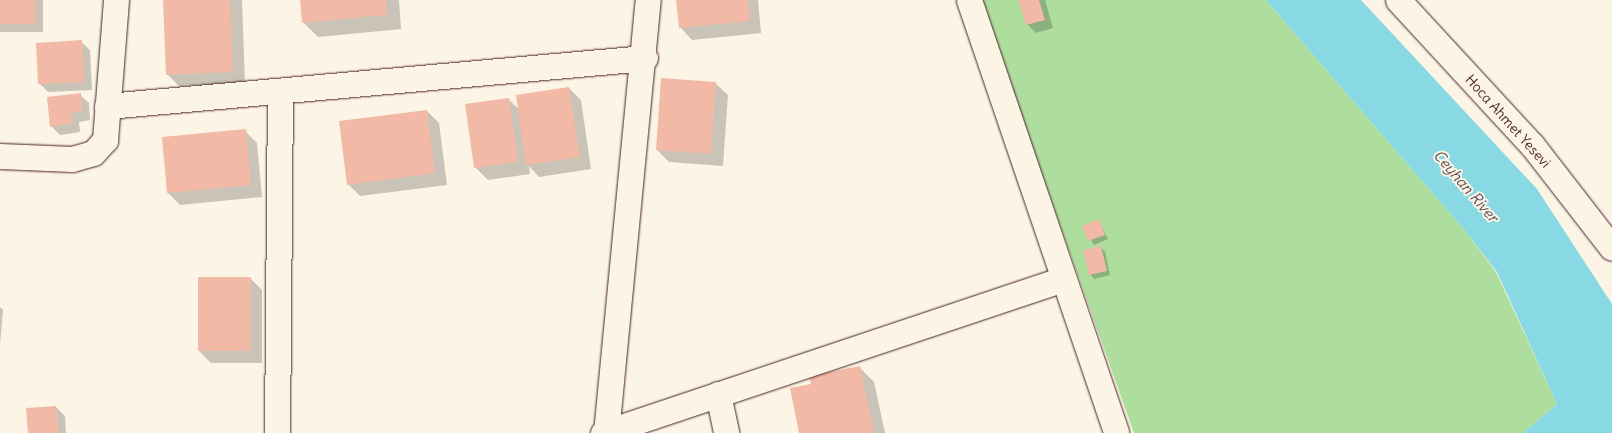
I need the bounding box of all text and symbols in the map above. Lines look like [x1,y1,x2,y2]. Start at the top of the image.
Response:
street label: Hoca Ahmet Yesevi [1462,71,1554,171]
water label: Ceyhan River [1430,146,1502,226]

